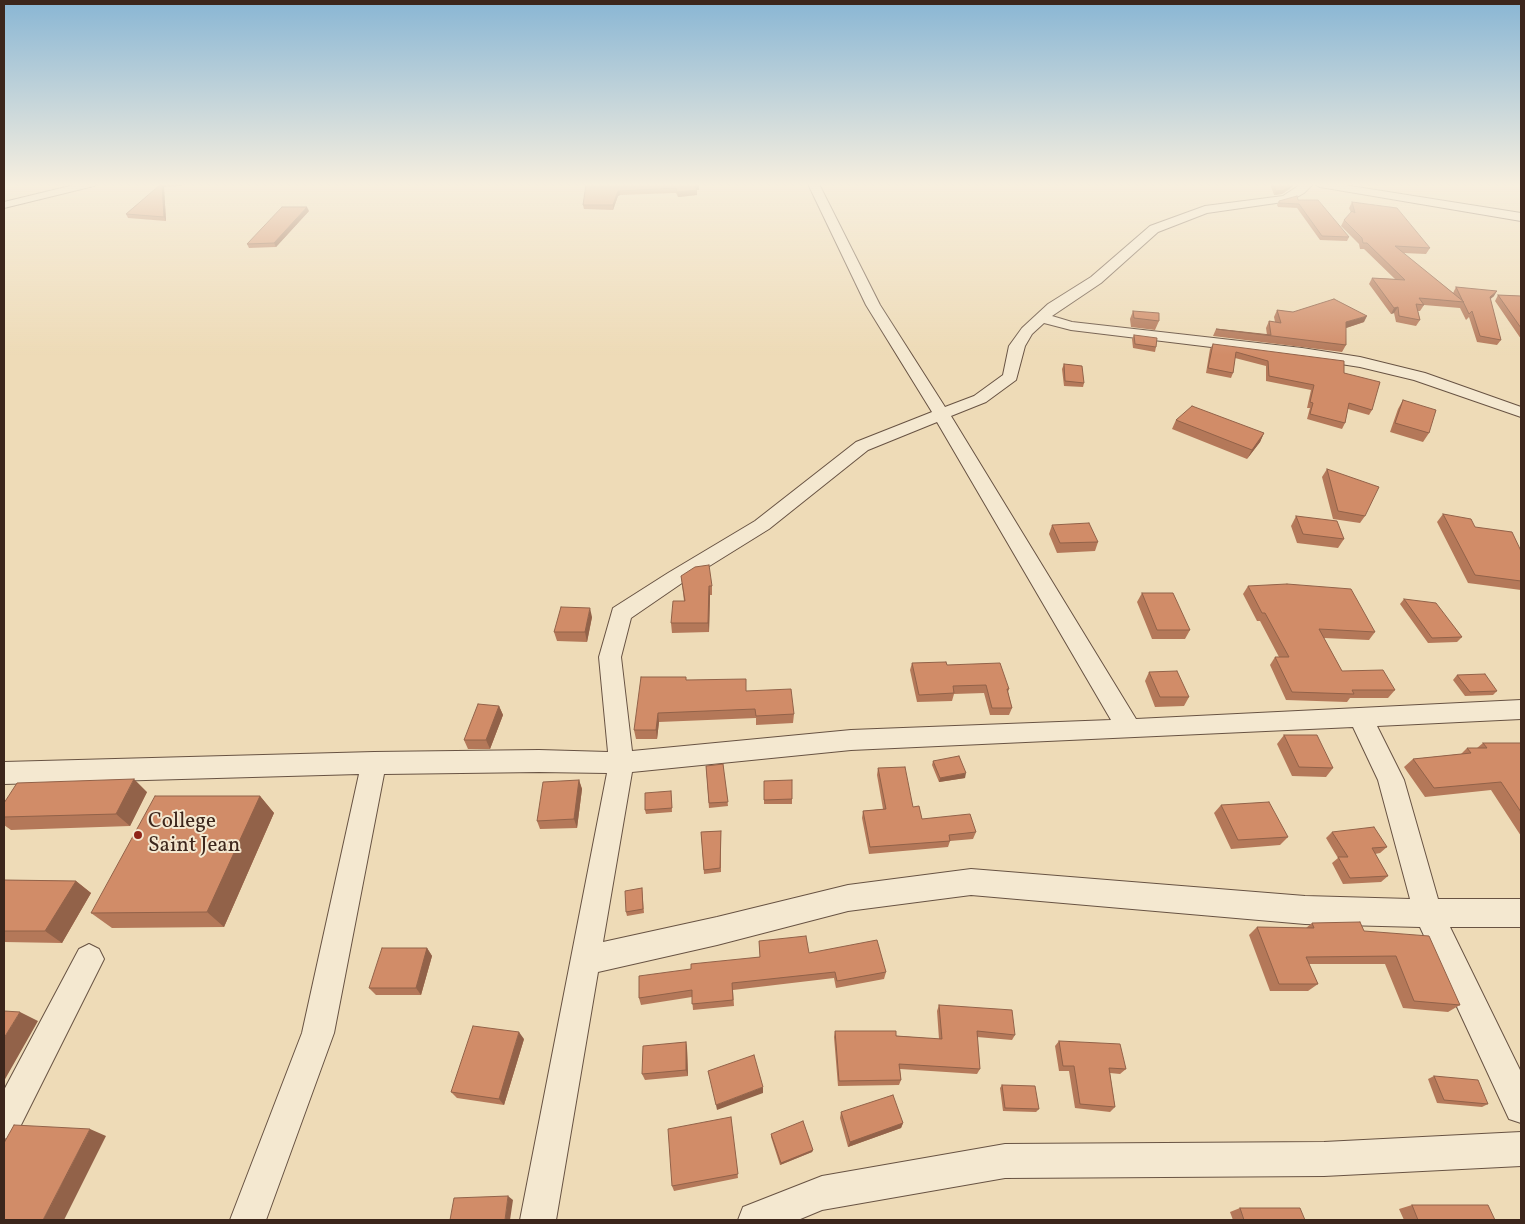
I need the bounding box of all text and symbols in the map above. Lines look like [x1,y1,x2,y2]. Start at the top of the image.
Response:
place label: College Saint Jean [148,810,240,860]
marker: College Saint Jean [132,829,144,841]

